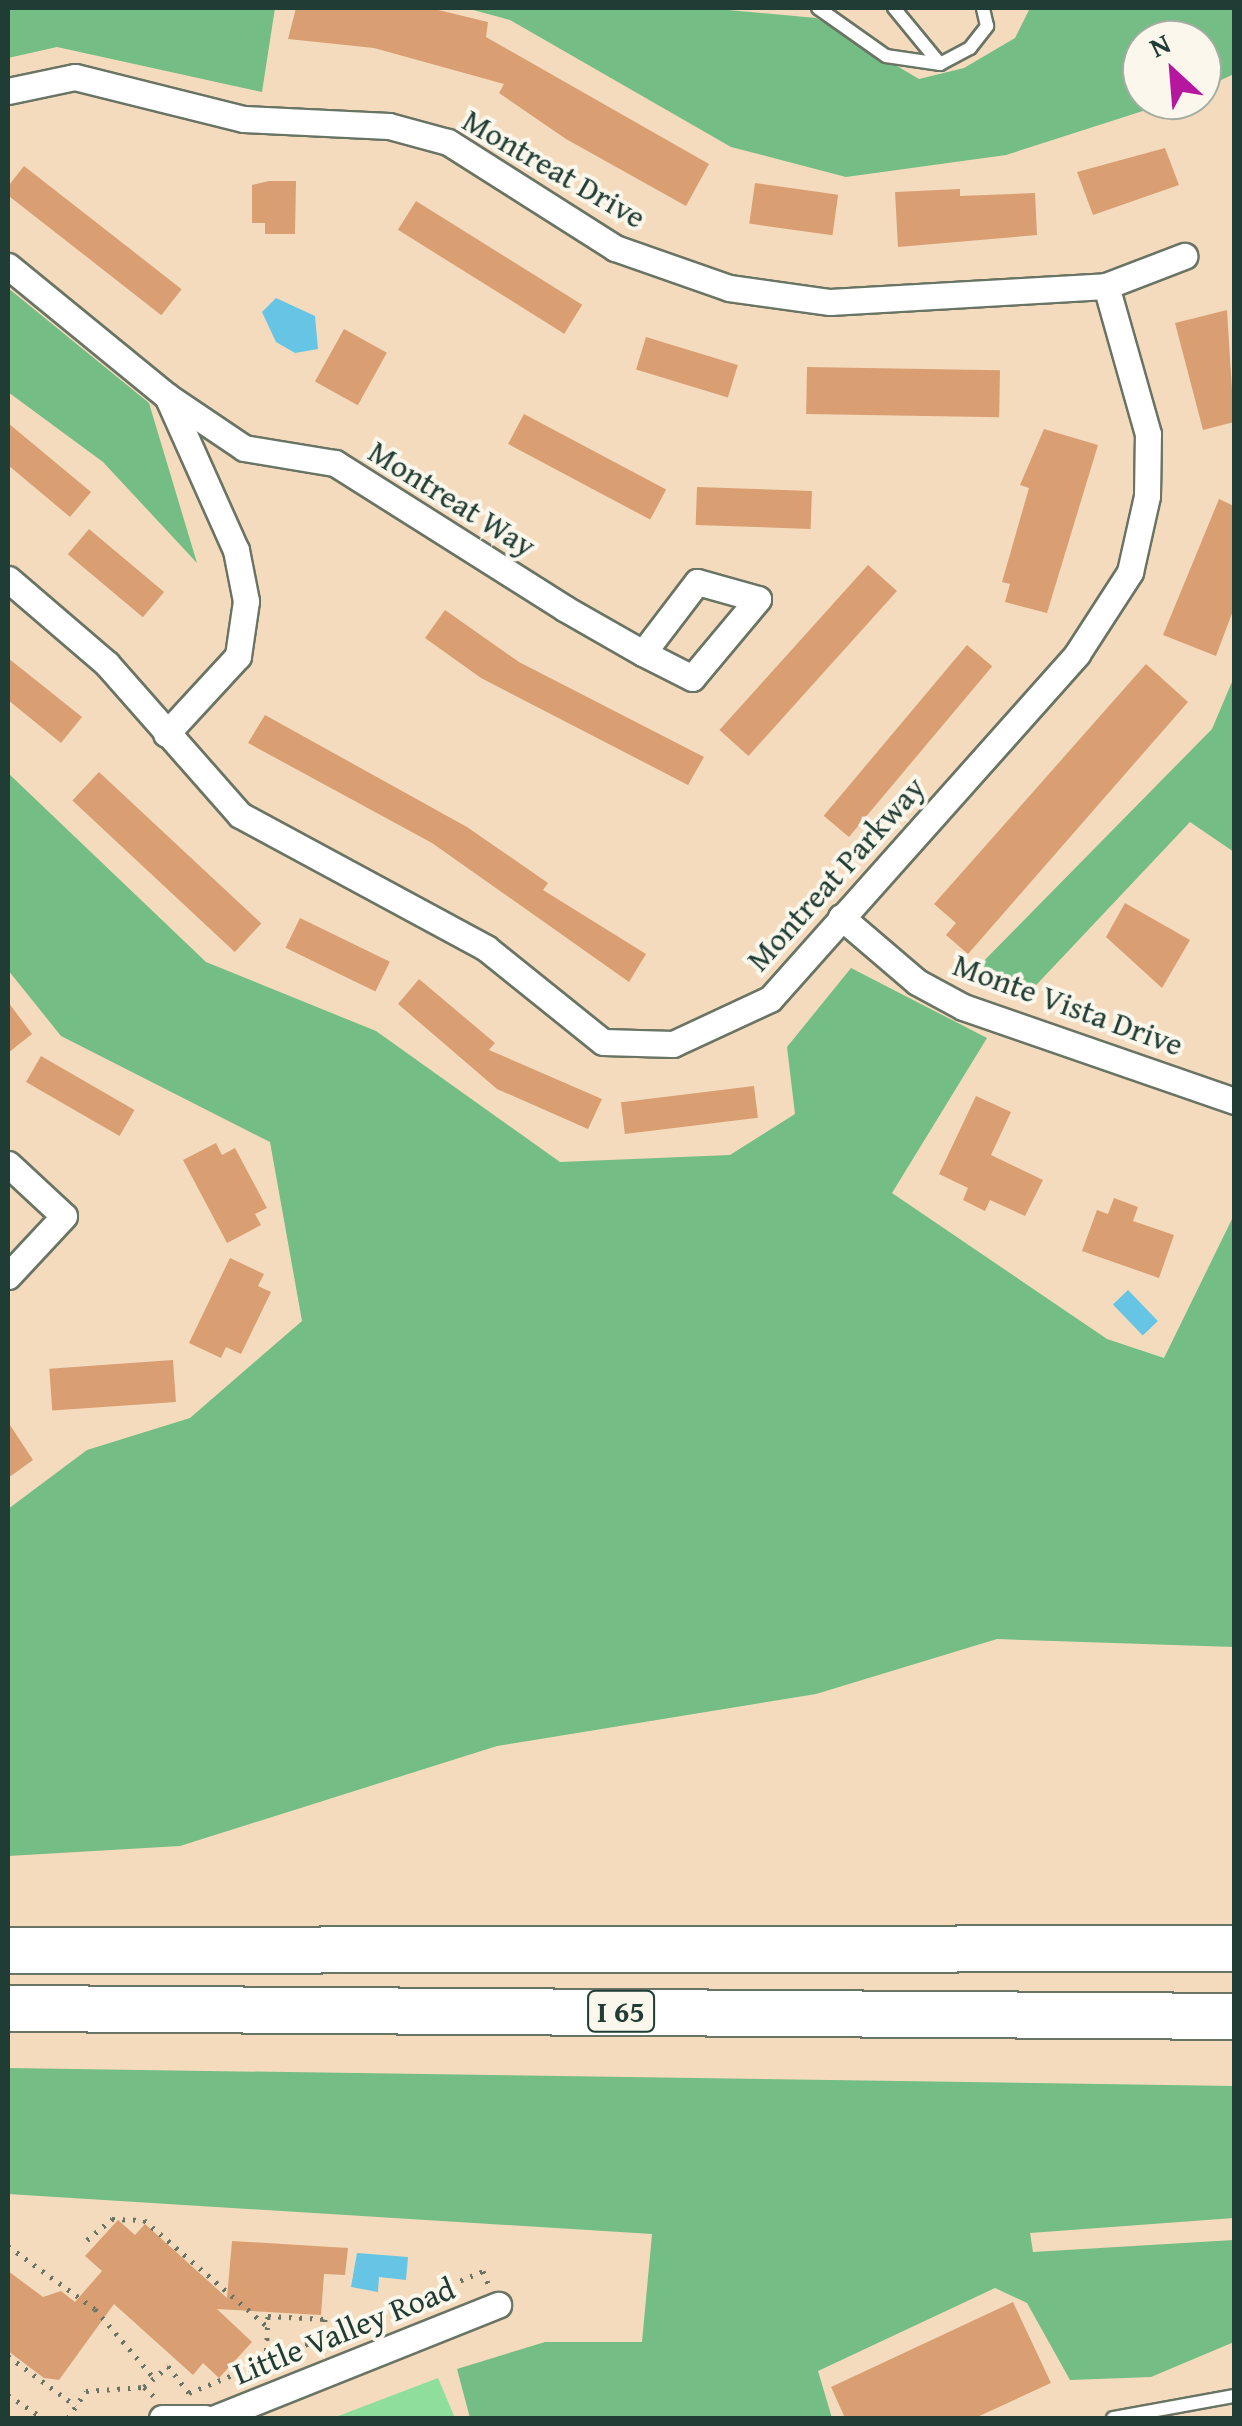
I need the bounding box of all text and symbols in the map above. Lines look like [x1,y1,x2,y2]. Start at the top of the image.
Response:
north arrow [1122,20,1222,120]
text: N [1142,22,1177,67]
street label: Montreat Drive [456,101,652,237]
street label: Montreat Way [361,432,543,566]
street label: Montreat Parkway [739,769,933,979]
street label: Monte Vista Drive [948,946,1188,1064]
road number: I 65 [586,1986,656,2036]
street label: Little Valley Road [228,2269,460,2393]

